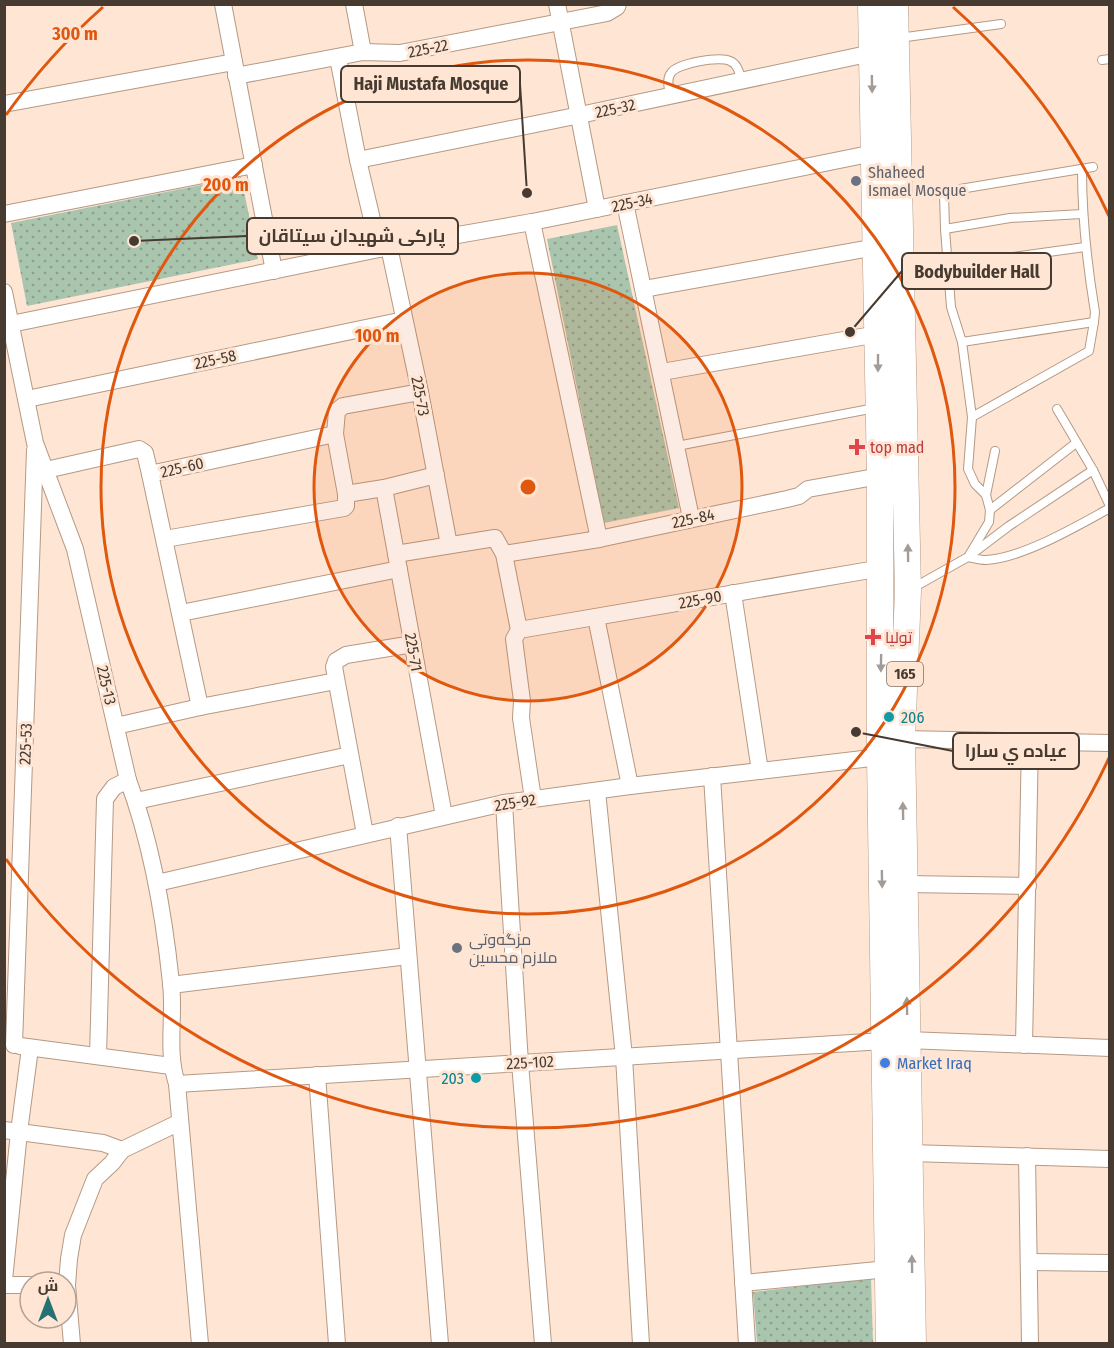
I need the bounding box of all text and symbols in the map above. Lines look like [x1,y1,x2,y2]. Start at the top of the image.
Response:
text: 300 m [51,23,98,45]
street label: 225-22 [406,35,450,62]
callout: Haji Mustafa Mosque [341,66,520,102]
text: Haji Mustafa Mosque [354,73,508,95]
one-way arrow [867,74,877,93]
street label: 225-32 [593,95,637,122]
place label: Shaheed Ismael Mosque [868,163,967,200]
text: 200 m [202,174,249,196]
marker: Shaheed Ismael Mosque [849,174,863,188]
street label: 225-34 [610,189,655,216]
callout: پارکی شهیدان سیتاقان [247,218,458,254]
text: پارکی شهیدان سیتاقان [259,225,446,248]
callout: Bodybuilder Hall [902,253,1051,289]
text: Bodybuilder Hall [914,261,1040,283]
text: 100 m [355,325,399,347]
street label: 225-58 [192,346,238,373]
one-way arrow [873,353,883,372]
street label: 225-73 [407,375,434,418]
marker: top mad [848,438,866,456]
place label: top mad [870,438,924,457]
street label: 225-60 [159,453,206,482]
centre of rings [518,477,538,497]
street label: 225-84 [670,505,716,532]
one-way arrow [903,544,912,563]
street label: 225-90 [677,586,723,613]
place label: تولیا [885,628,913,647]
marker: تولیا [866,630,880,644]
street label: 225-71 [401,631,426,673]
one-way arrow [876,653,885,672]
road number: 165 [887,662,923,686]
street label: 225-13 [93,664,120,707]
place label: 206 [901,708,924,727]
marker: 206 [882,710,896,724]
street label: 225-53 [15,723,36,765]
callout: عياده ي سارا [953,733,1079,769]
text: عياده ي سارا [965,740,1067,765]
street label: 225-92 [493,790,537,815]
one-way arrow [898,802,908,821]
one-way arrow [877,869,886,888]
place label: مزگه‌وتی ملازم محسین [469,930,558,969]
marker: مزگه‌وتی ملازم محسین [450,941,464,955]
one-way arrow [902,997,912,1016]
street label: 225-102 [506,1052,554,1073]
place label: Market Iraq [897,1054,972,1073]
marker: Market Iraq [878,1056,892,1070]
place label: 203 [442,1069,464,1088]
marker: 203 [469,1071,483,1085]
one-way arrow [907,1255,916,1274]
north arrow [18,1270,78,1330]
text: ش [38,1276,58,1295]

